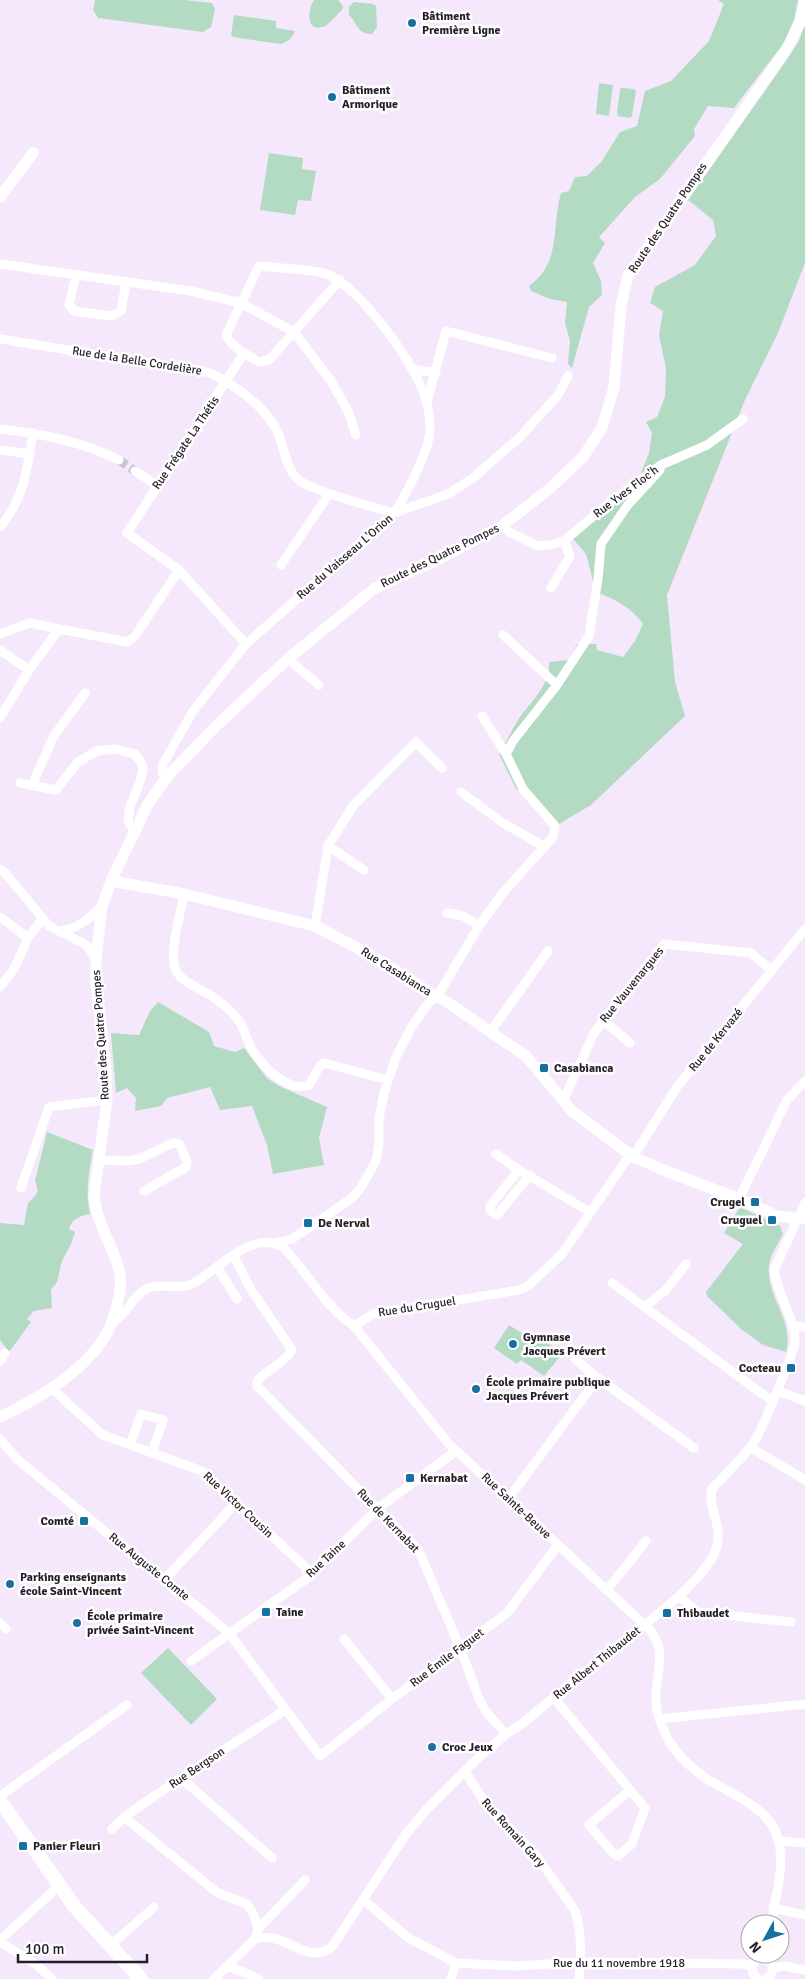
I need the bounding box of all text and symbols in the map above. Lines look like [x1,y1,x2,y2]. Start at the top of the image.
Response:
place label: Bâtiment Première Ligne [422,9,501,38]
marker: Bâtiment Première Ligne [406,17,418,29]
place label: Bâtiment Armorique [342,83,398,112]
marker: Bâtiment Armorique [326,91,338,103]
street label: Route des Quatre Pompes [625,160,711,276]
street label: Rue de la Belle Cordelière [71,343,203,379]
street label: Rue Frégate La Thétis [149,393,223,493]
street label: Rue Yves Floc'h [590,463,662,521]
street label: Rue du Vaisseau L'Orion [294,511,396,603]
street label: Route des Quatre Pompes [378,521,502,591]
street label: Rue Casabianca [358,944,434,1000]
street label: Rue Vauvenargues [597,944,667,1026]
street label: Route des Quatre Pompes [89,970,113,1100]
street label: Rue de Kervazé [686,1005,746,1075]
place label: Casabianca [554,1061,614,1076]
marker: Casabianca [538,1062,550,1074]
place label: Crugel [710,1195,745,1210]
marker: Crugel [749,1196,761,1208]
place label: Cruguel [721,1213,762,1228]
marker: Cruguel [766,1214,778,1226]
place label: De Nerval [318,1216,370,1231]
marker: De Nerval [302,1217,314,1229]
street label: Rue du Cruguel [377,1293,457,1321]
place label: Gymnase Jacques Prévert [523,1330,606,1359]
marker: Gymnase Jacques Prévert [507,1338,519,1350]
place label: Cocteau [739,1361,781,1376]
marker: Cocteau [785,1362,797,1374]
place label: École primaire publique Jacques Prévert [486,1375,610,1404]
marker: École primaire publique Jacques Prévert [470,1383,482,1395]
street label: Rue Victor Cousin [200,1469,276,1541]
street label: Rue Sainte-Beuve [478,1470,554,1542]
place label: Kernabat [420,1471,468,1486]
marker: Kernabat [404,1472,416,1484]
street label: Rue de Kernabat [354,1486,422,1556]
place label: Comté [40,1514,74,1529]
marker: Comté [78,1515,90,1527]
street label: Rue Auguste Comte [105,1530,193,1604]
street label: Rue Taine [303,1537,349,1581]
place label: Parking enseignants école Saint-Vincent [20,1570,127,1599]
marker: Parking enseignants école Saint-Vincent [4,1578,16,1590]
place label: Taine [276,1605,304,1620]
marker: Taine [260,1606,272,1618]
place label: Thibaudet [677,1606,730,1621]
marker: Thibaudet [661,1607,673,1619]
place label: École primaire privée Saint-Vincent [87,1609,194,1638]
marker: École primaire privée Saint-Vincent [71,1617,83,1629]
street label: Rue Albert Thibaudet [550,1623,644,1703]
street label: Rue Émile Faguet [407,1625,487,1691]
place label: Croc Jeux [442,1740,493,1755]
marker: Croc Jeux [426,1741,438,1753]
street label: Rue Bergson [166,1744,228,1792]
street label: Rue Romain Gary [478,1795,548,1871]
place label: Panier Fleuri [33,1839,101,1854]
marker: Panier Fleuri [17,1840,29,1852]
north arrow [740,1914,790,1964]
scale bar [18,1932,146,1964]
text: N [746,1938,765,1956]
text: 100 m [25,1940,65,1958]
street label: Rue du 11 novembre 1918 [553,1956,685,1971]

